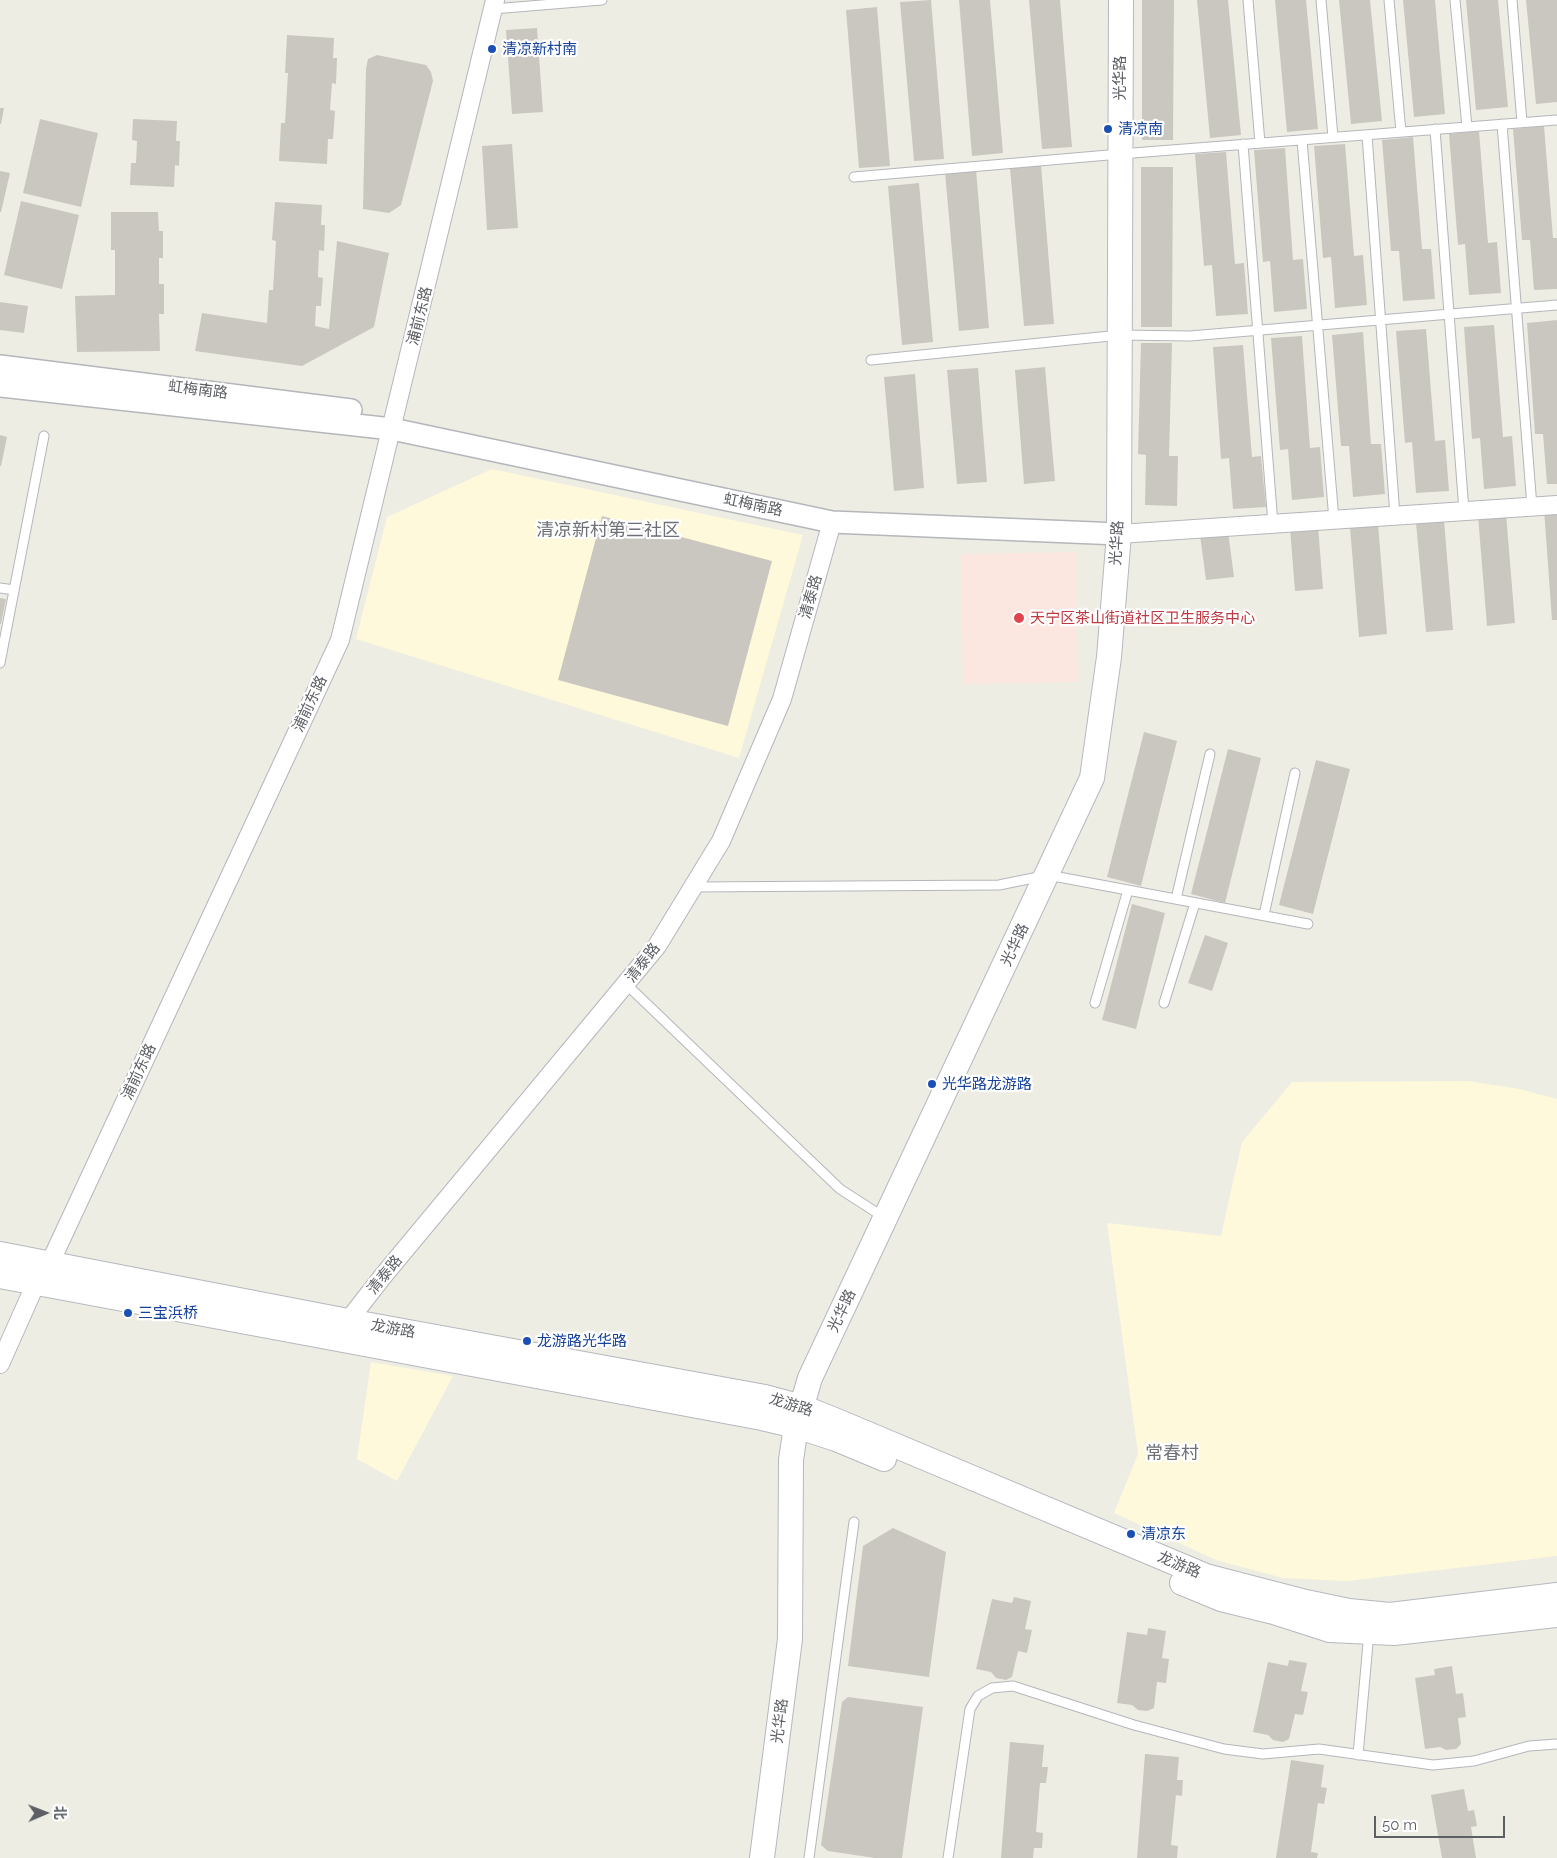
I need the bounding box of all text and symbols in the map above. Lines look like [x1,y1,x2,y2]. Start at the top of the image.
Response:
place label: 清凉新村南 [502,40,577,58]
marker: 清凉新村南 [486,43,498,55]
street label: 光华路 [1111,56,1129,100]
place label: 清凉南 [1118,120,1163,138]
marker: 清凉南 [1102,123,1114,135]
street label: 浦前东路 [404,285,436,347]
street label: 虹梅南路 [167,377,229,403]
street label: 虹梅南路 [722,490,784,520]
district label: 清凉新村第三社区 [536,520,680,542]
street label: 光华路 [1107,520,1127,566]
street label: 清泰路 [796,573,826,621]
place label: 天宁区茶山街道社区卫生服务中心 [1030,609,1255,627]
marker: 天宁区茶山街道社区卫生服务中心 [1012,611,1026,625]
street label: 浦前东路 [289,673,331,735]
street label: 光华路 [997,921,1033,969]
street label: 清泰路 [622,940,664,986]
street label: 浦前东路 [118,1041,160,1103]
place label: 光华路龙游路 [942,1075,1032,1093]
marker: 光华路龙游路 [926,1078,938,1090]
street label: 清泰路 [364,1252,406,1298]
street label: 光华路 [824,1287,860,1335]
place label: 三宝浜桥 [138,1304,198,1322]
marker: 三宝浜桥 [122,1307,134,1319]
street label: 龙游路 [369,1316,417,1342]
place label: 龙游路光华路 [537,1332,627,1350]
marker: 龙游路光华路 [521,1335,533,1347]
street label: 龙游路 [767,1390,815,1420]
district label: 常春村 [1145,1443,1199,1465]
place label: 清凉东 [1141,1525,1186,1543]
marker: 清凉东 [1125,1528,1137,1540]
street label: 龙游路 [1155,1548,1203,1582]
street label: 光华路 [768,1698,792,1744]
north arrow [20,1788,70,1838]
text: 北 [52,1806,68,1820]
scale bar [1377,1806,1508,1838]
text: 50 m [1382,1816,1417,1834]

